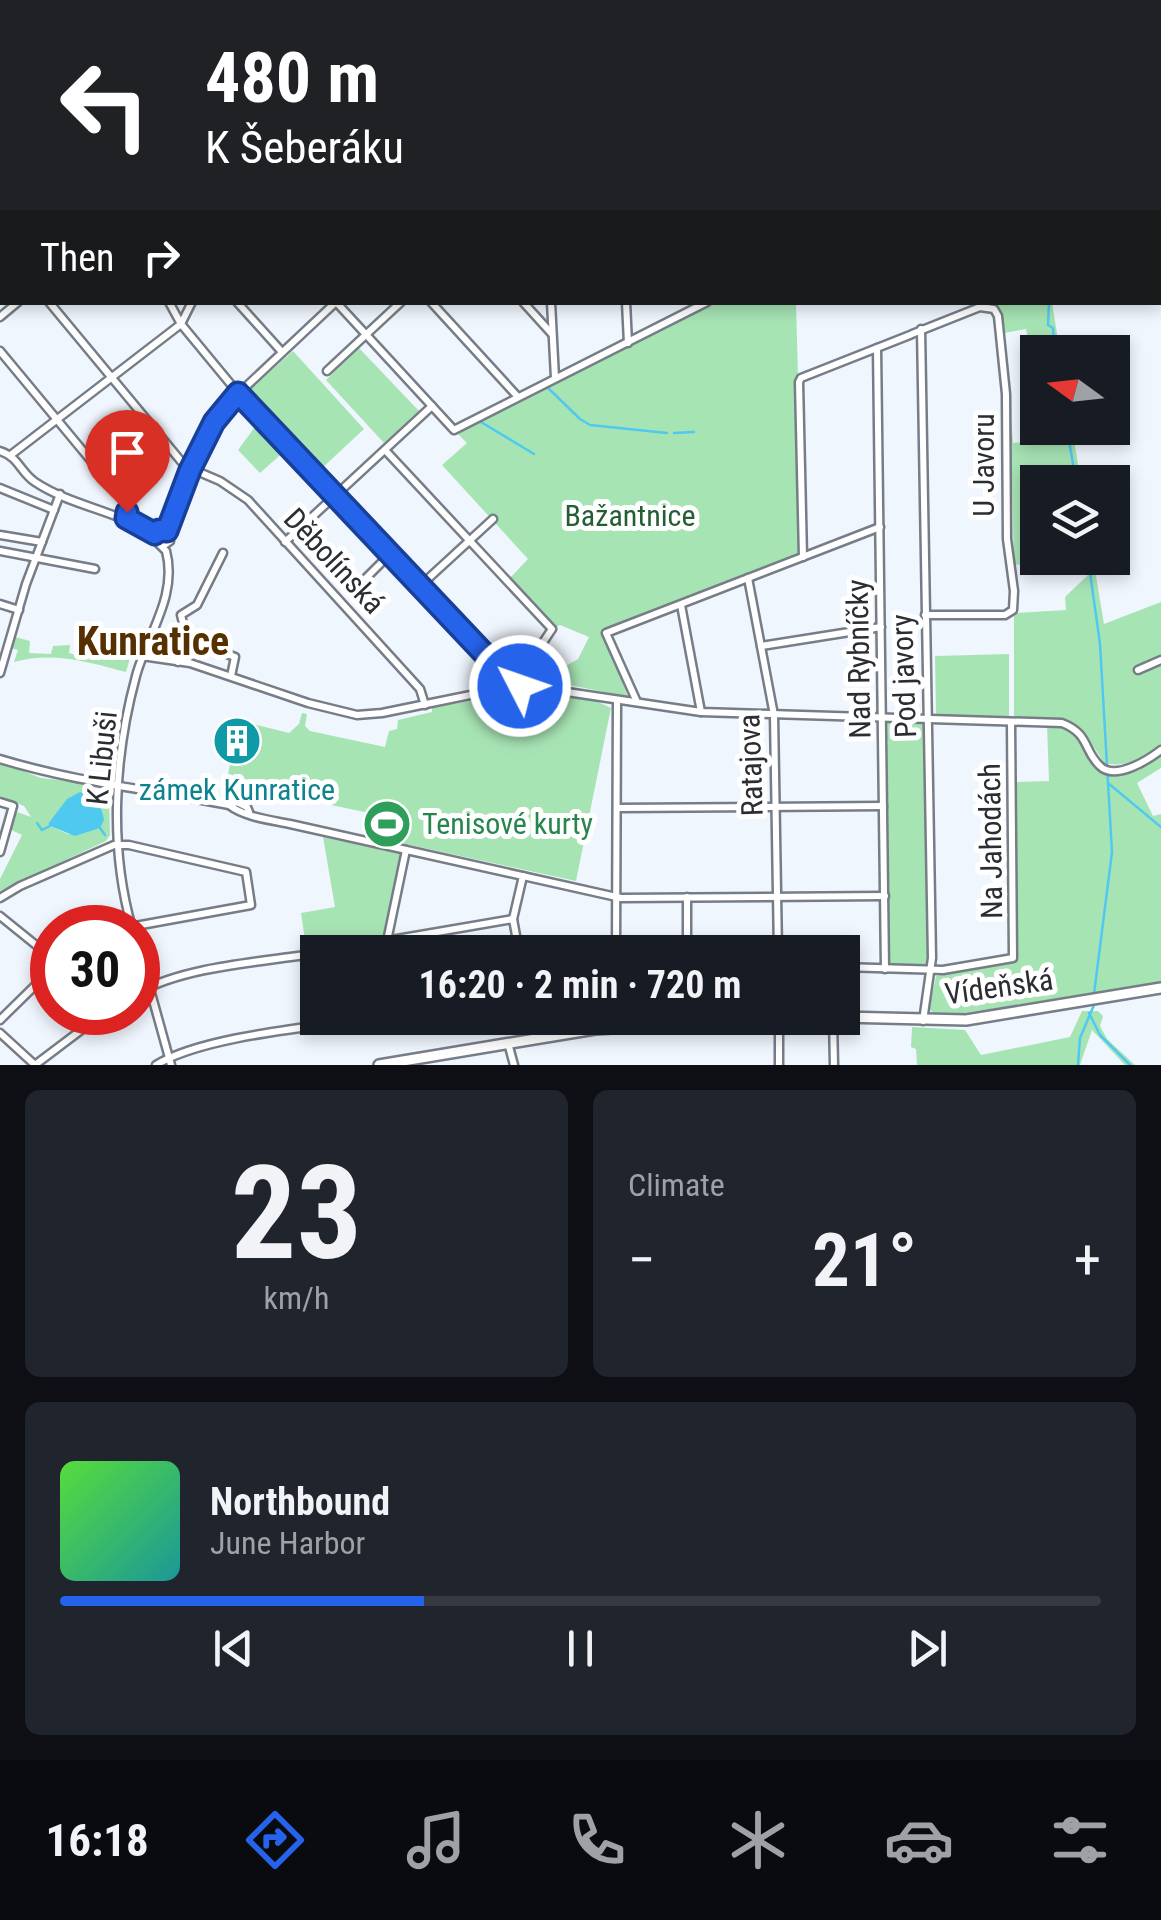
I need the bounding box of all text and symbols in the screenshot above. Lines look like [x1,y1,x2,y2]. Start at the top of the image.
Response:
text: 480 m [205,37,379,119]
icon: left [40,40,170,170]
text: K Šeberáku [205,121,404,174]
icon: right [134,230,189,285]
text: Then [40,236,114,280]
north arrow [1020,335,1130,445]
map controls [1020,335,1130,575]
pin [85,410,170,513]
street label: U Javoru [966,413,1001,517]
icon: arrive [100,425,155,480]
button: layers [1020,465,1130,575]
park label: Bažantnice [564,498,696,533]
street label: Děbolínská [277,501,392,621]
street label: Nad Rybníčky [840,579,877,739]
street label: Pod javory [884,614,923,738]
district label: Kunratice [77,618,229,665]
position arrow [468,634,572,738]
street label: K Libuši [79,709,124,807]
street label: Ratajova [731,713,770,817]
building icon: zámek Kunratice [211,715,263,767]
street label: Na Jahodách [972,763,1009,919]
place label: zámek Kunratice [139,772,335,807]
sports icon: Tenisové kurty [361,798,413,850]
place label: Tenisové kurty [422,806,593,841]
speed limit sign: 30 [30,905,160,1035]
street label: Vídeňská [943,962,1055,1011]
text: 16:20 · 2 min · 720 m [419,963,741,1007]
text: 23 [231,1137,362,1290]
text: Climate [628,1166,725,1204]
text: 21° [812,1216,917,1304]
text: − [628,1228,656,1292]
text: + [1074,1228,1101,1292]
text: km/h [264,1279,329,1317]
text: Northbound [210,1480,390,1524]
text: June Harbor [210,1524,365,1562]
icon: previous [206,1621,261,1676]
icon: pause [553,1621,608,1676]
icon: next [900,1621,955,1676]
icon: directions [240,1805,310,1875]
icon: music [401,1805,471,1875]
icon: phone [562,1805,632,1875]
icon: climate [723,1805,793,1875]
icon: car [884,1805,954,1875]
icon: filters [1045,1805,1115,1875]
text: 16:18 [46,1814,149,1867]

